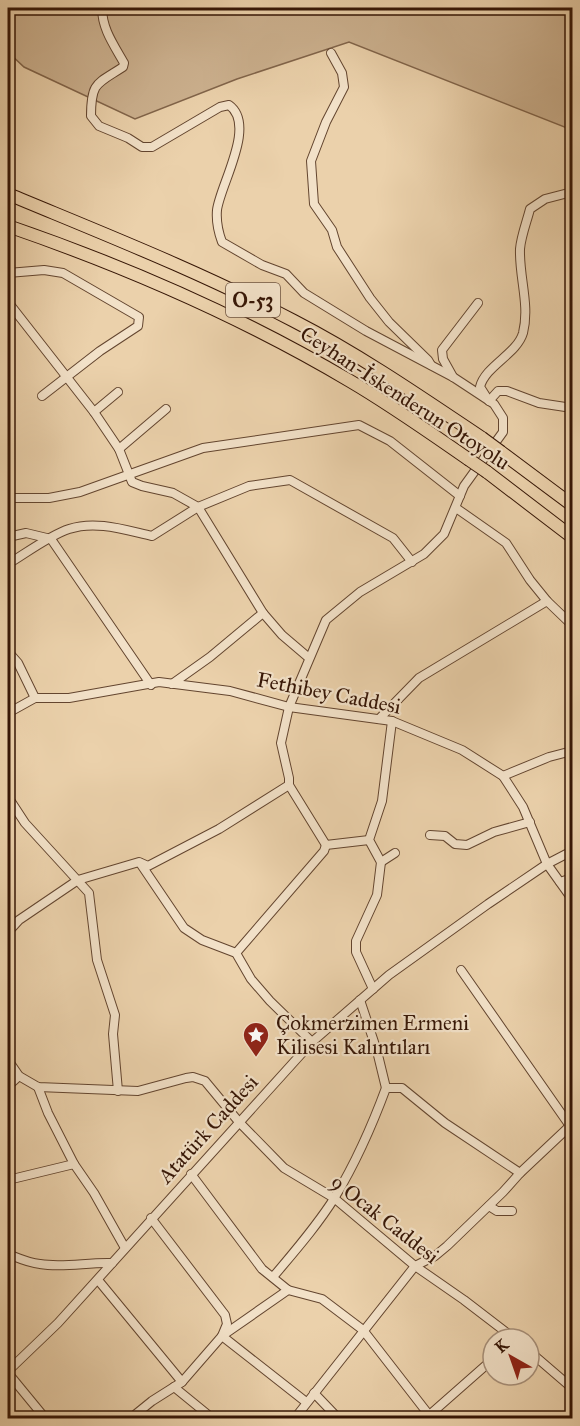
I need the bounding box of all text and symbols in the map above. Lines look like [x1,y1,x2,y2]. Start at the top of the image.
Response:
road number: O-53 [226,283,280,317]
street label: Ceyhan-İskenderun Otoyolu [295,320,515,476]
street label: Fethibey Caddesi [255,666,404,720]
place label: Çokmerzimen Ermeni Kilisesi Kalıntıları [276,1010,469,1060]
place icon: Çokmerzimen Ermeni Kilisesi Kalıntıları [241,1020,271,1058]
street label: Atatürk Caddesi [152,1069,264,1189]
street label: 9 Ocak Caddesi [326,1169,444,1269]
north arrow [481,1327,541,1387]
text: K [491,1335,513,1357]

